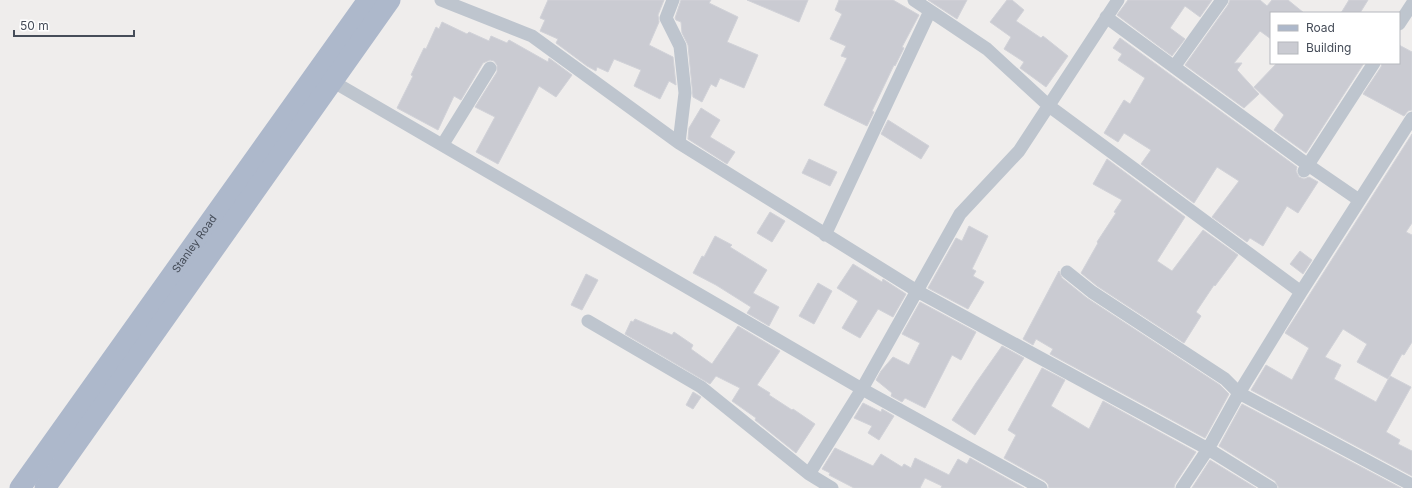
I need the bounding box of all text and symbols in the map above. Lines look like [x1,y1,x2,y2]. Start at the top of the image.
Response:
scale bar [14,12,134,38]
legend [1270,12,1400,64]
text: 50 m [20,18,49,33]
text: Road [1306,20,1335,35]
text: Building [1306,40,1351,55]
street label: Stanley Road [169,212,220,276]

